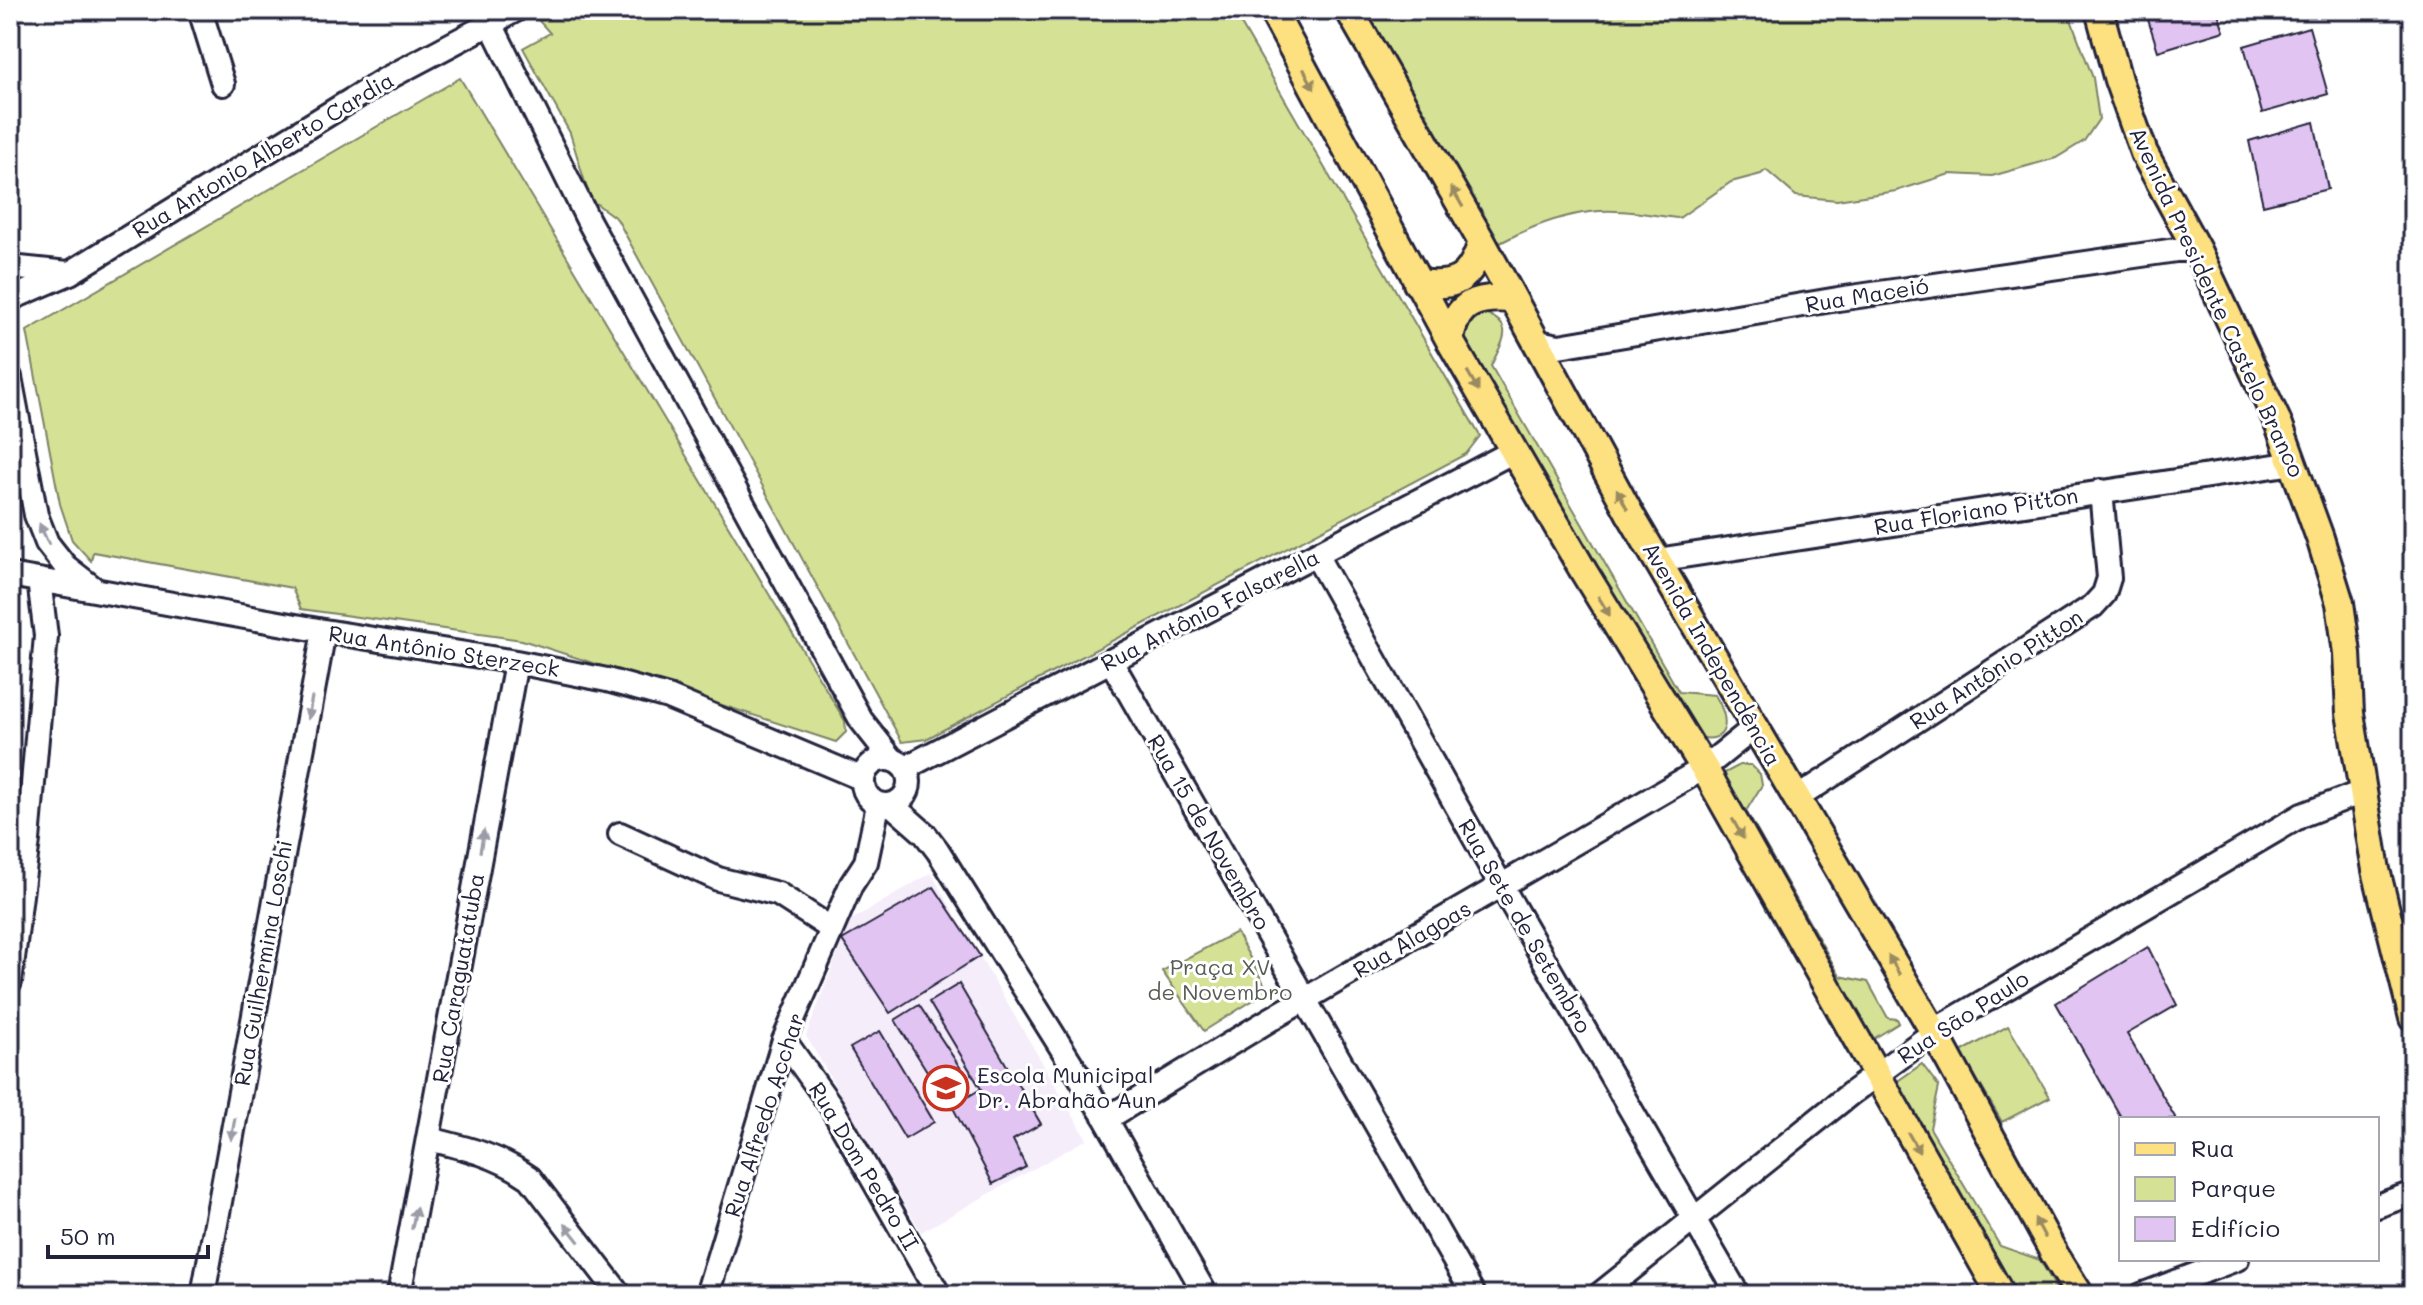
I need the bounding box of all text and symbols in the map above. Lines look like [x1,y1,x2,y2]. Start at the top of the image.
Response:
street label: Rua Antonio Alberto Cardia [127,65,399,244]
one-way arrow [1301,68,1315,90]
street label: Avenida Presidente Castelo Branco [2123,122,2312,482]
one-way arrow [1450,186,1464,209]
street label: Rua Maceió [1803,270,1931,319]
one-way arrow [1466,370,1480,392]
street label: Rua Floriano Pitton [1872,480,2080,541]
one-way arrow [1615,488,1629,510]
one-way arrow [37,523,51,546]
street label: Avenida Independência [1636,537,1788,771]
street label: Rua Antônio Falsarella [1096,542,1324,677]
one-way arrow [1597,595,1611,617]
street label: Rua Antônio Pitton [1904,602,2088,735]
street label: Rua Antônio Sterzeck [327,618,562,683]
one-way arrow [303,696,315,721]
street label: Rua 15 de Novembro [1142,729,1277,935]
street label: Rua Sete de Setembro [1452,813,1599,1038]
one-way arrow [1731,817,1744,840]
one-way arrow [477,829,489,854]
street label: Rua Guilhermina Loschi [227,838,298,1088]
street label: Rua Caraguatatuba [425,871,490,1085]
street label: Rua Alagoas [1348,893,1476,984]
park label: Praça XV de Novembro [1148,952,1292,1006]
one-way arrow [1887,954,1901,977]
street label: Rua São Paulo [1892,963,2034,1070]
street label: Rua Alfredo Acchar [717,1009,810,1221]
place label: Escola Municipal Dr. Abrahão Aun [977,1060,1156,1114]
school or university icon: Escola Municipal Dr. Abrahão Aun [922,1064,970,1112]
street label: Rua Dom Pedro II [803,1076,926,1255]
one-way arrow [227,1117,239,1142]
legend [2119,1117,2379,1261]
one-way arrow [1907,1132,1921,1154]
text: Rua [2191,1132,2234,1163]
text: Parque [2191,1172,2276,1203]
one-way arrow [408,1206,420,1231]
scale bar [48,1209,208,1259]
text: Edifício [2191,1212,2280,1243]
one-way arrow [2034,1217,2048,1239]
text: 50 m [60,1220,116,1251]
one-way arrow [564,1223,580,1243]

